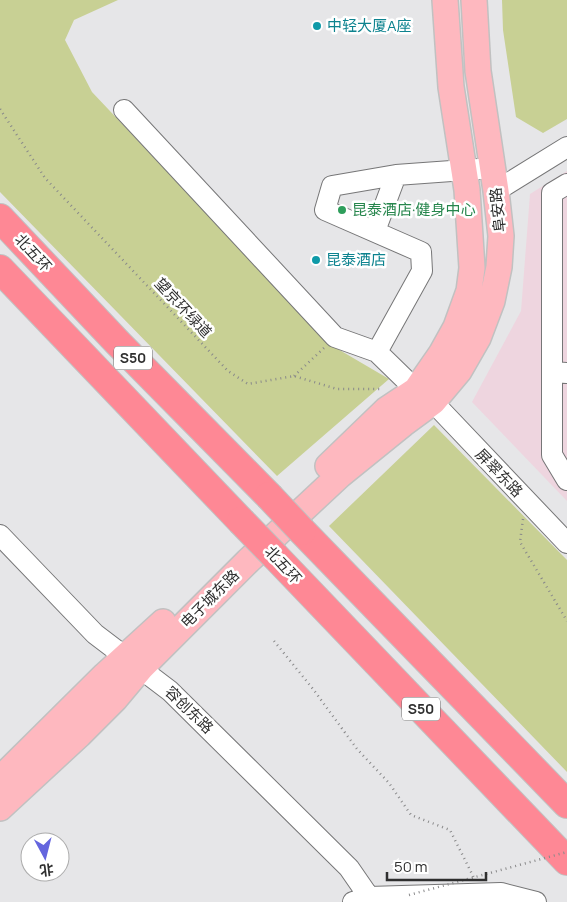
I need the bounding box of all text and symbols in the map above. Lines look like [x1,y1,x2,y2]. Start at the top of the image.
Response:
place label: 中轻大厦A座 [327,15,412,36]
marker: 中轻大厦A座 [311,20,323,32]
street label: 阜安路 [485,187,510,234]
place label: 昆泰酒店·健身中心 [352,199,475,220]
marker: 昆泰酒店·健身中心 [336,204,348,216]
street label: 北五环 [10,229,56,276]
place label: 昆泰酒店 [326,249,386,270]
marker: 昆泰酒店 [310,254,322,266]
street label: 望京环绿道 [150,273,217,342]
road number: S50 [114,346,152,369]
street label: 屏翠东路 [471,444,528,502]
street label: 北五环 [260,541,306,588]
street label: 电子城东路 [176,565,244,633]
street label: 容创东路 [160,681,218,738]
road number: S50 [402,698,440,721]
north arrow [20,832,70,882]
scale bar [387,850,486,882]
text: 50 m [394,856,428,877]
text: 北 [39,860,55,881]

